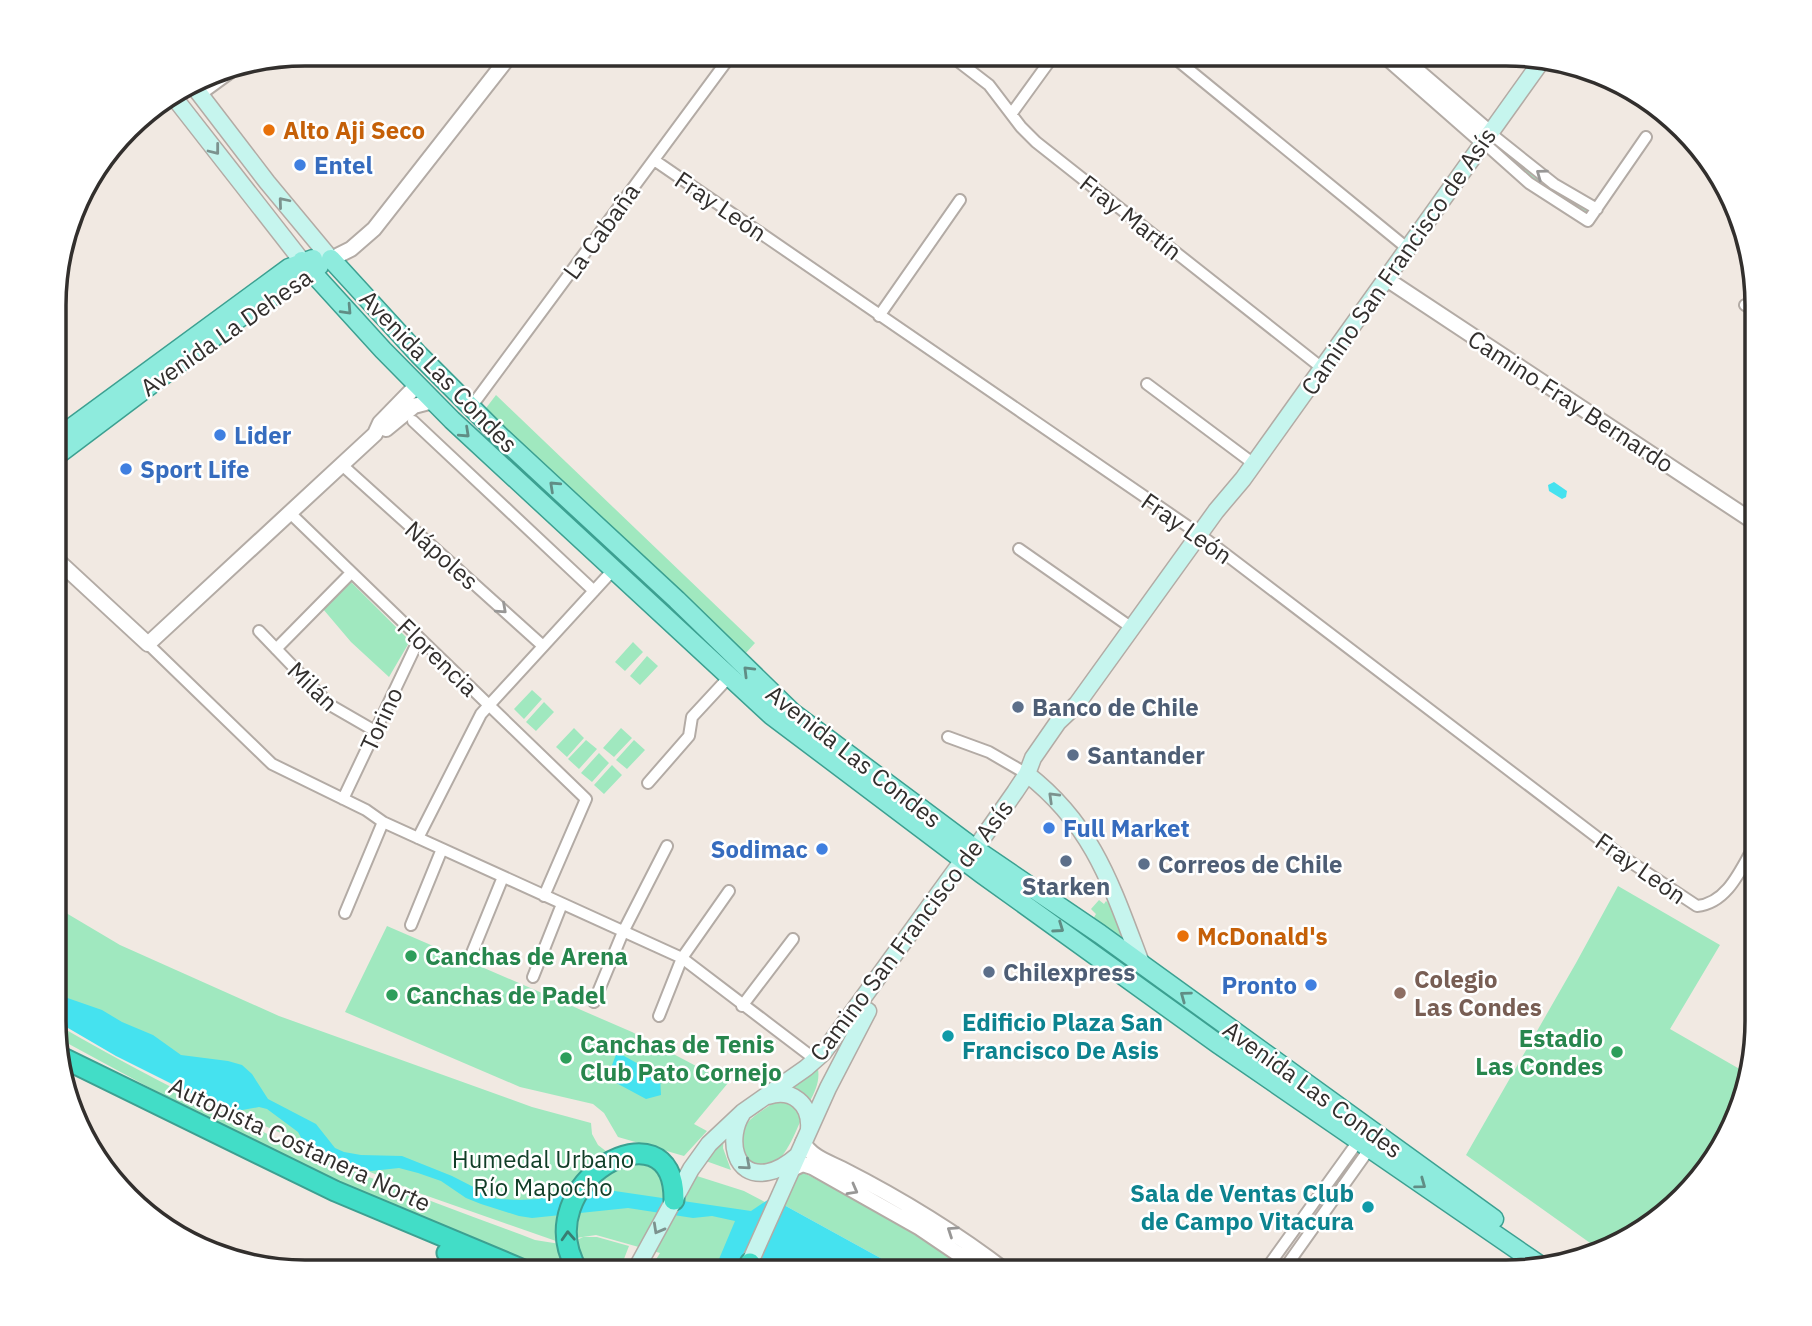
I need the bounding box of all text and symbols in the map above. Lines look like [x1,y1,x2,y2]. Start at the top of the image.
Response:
place label: Alto Aji Seco [283,114,425,146]
street label: Camino San Francisco de Asís [1293,121,1503,401]
marker: Alto Aji Seco [261,122,277,138]
one-way arrow [207,142,220,154]
place label: Entel [314,149,373,181]
marker: Entel [292,157,308,173]
street label: Fray León [669,164,773,248]
street label: Fray Martín [1073,167,1189,267]
one-way arrow [1536,170,1549,183]
street label: La Cabaña [555,176,647,285]
one-way arrow [279,198,292,210]
street label: Avenida La Dehesa [134,261,318,403]
street label: Avenida Las Condes [353,283,525,459]
one-way arrow [339,302,351,315]
street label: Camino Fray Bernardo [1462,322,1680,480]
place label: Lider [234,419,292,451]
one-way arrow [457,424,470,437]
marker: Lider [212,427,228,443]
place label: Sport Life [140,453,249,485]
marker: Sport Life [118,461,134,477]
one-way arrow [549,482,562,495]
street label: Fray León [1135,485,1239,571]
street label: Nápoles [398,513,486,597]
one-way arrow [494,601,507,613]
street label: Florencia [391,611,485,703]
street label: Milán [281,654,345,718]
one-way arrow [743,667,756,680]
street label: Avenida Las Condes [760,677,948,835]
street label: Torino [352,682,410,756]
place label: Banco de Chile [1032,691,1199,723]
marker: Banco de Chile [1010,699,1026,715]
place label: Santander [1087,739,1205,771]
marker: Santander [1065,747,1081,763]
one-way arrow [1048,792,1061,805]
street label: Camino San Francisco de Asís [802,793,1020,1067]
place label: Full Market [1063,812,1190,844]
marker: Full Market [1041,820,1057,836]
street label: Fray León [1589,825,1693,911]
place label: Sodimac [711,833,808,865]
marker: Sodimac [814,841,830,857]
place label: Correos de Chile [1158,848,1343,880]
marker: Starken [1058,853,1074,869]
marker: Correos de Chile [1136,856,1152,872]
place label: Starken [1022,870,1110,902]
one-way arrow [1051,920,1064,932]
place label: McDonald's [1197,920,1328,952]
marker: McDonald's [1175,928,1191,944]
place label: Canchas de Arena [425,940,628,972]
marker: Canchas de Arena [403,948,419,964]
place label: Chilexpress [1003,956,1135,988]
place label: Colegio Las Condes [1414,963,1542,1023]
marker: Chilexpress [981,964,997,980]
place label: Pronto [1221,969,1297,1001]
marker: Pronto [1303,977,1319,993]
place label: Canchas de Padel [406,979,606,1011]
marker: Colegio Las Condes [1392,985,1408,1001]
marker: Canchas de Padel [384,987,400,1003]
one-way arrow [1180,992,1193,1004]
place label: Edificio Plaza San Francisco De Asis [962,1006,1163,1066]
street label: Avenida Las Condes [1217,1013,1409,1165]
place label: Estadio Las Condes [1475,1022,1603,1082]
place label: Canchas de Tenis Club Pato Cornejo [580,1028,782,1088]
marker: Edificio Plaza San Francisco De Asis [940,1028,956,1044]
marker: Estadio Las Condes [1609,1044,1625,1060]
marker: Canchas de Tenis Club Pato Cornejo [558,1050,574,1066]
street label: Autopista Costanera Norte [164,1069,436,1219]
park label: Humedal Urbano Río Mapocho [452,1143,634,1203]
one-way arrow [738,1157,751,1169]
one-way arrow [1413,1176,1426,1188]
place label: Sala de Ventas Club de Campo Vitacura [1130,1177,1354,1237]
one-way arrow [846,1182,858,1195]
marker: Sala de Ventas Club de Campo Vitacura [1360,1199,1376,1215]
one-way arrow [653,1222,666,1234]
one-way arrow [947,1227,960,1239]
one-way arrow [560,1230,575,1241]

